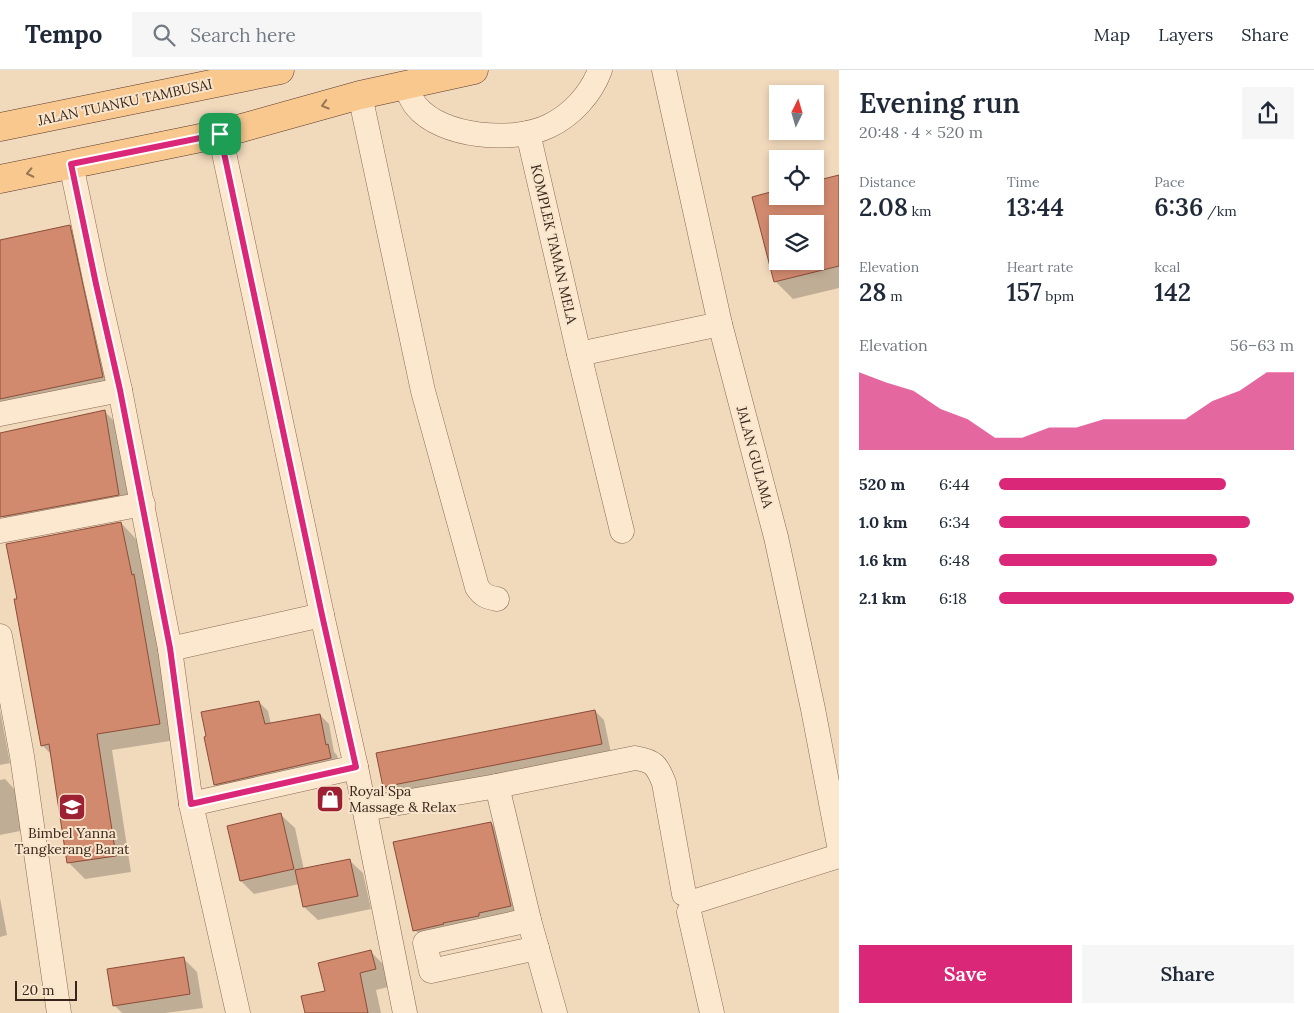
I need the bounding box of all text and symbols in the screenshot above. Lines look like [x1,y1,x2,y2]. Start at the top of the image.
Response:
search box [132,12,482,57]
text: Tempo [25,19,102,50]
icon: search [150,21,178,49]
text: Search here [190,23,296,47]
text: Map [1094,23,1130,46]
text: Layers [1158,23,1213,46]
text: Share [1241,23,1289,46]
street label: JALAN TUANKU TAMBUSAI [35,75,214,130]
north arrow [769,85,824,140]
map controls [769,85,824,270]
text: Evening run [859,85,1020,121]
button: share [1242,87,1294,139]
one-way arrow [321,99,329,109]
pin [199,113,241,155]
icon: arrive [206,120,234,148]
text: 20:48 · 4 × 520 m [859,122,983,142]
button: locate [769,150,824,205]
street label: KOMPLEK TAMAN MELA [527,162,581,326]
one-way arrow [26,167,34,178]
text: Distance [859,173,916,191]
text: Time [1007,173,1040,191]
text: Pace [1154,173,1185,191]
text: 2.08 [859,191,908,223]
text: 13:44 [1007,191,1064,223]
text: 6:36 [1154,191,1203,223]
text: km [908,202,932,220]
text: /km [1203,202,1237,220]
button: layers [769,215,824,270]
text: Elevation [859,258,919,276]
text: Heart rate [1007,258,1073,276]
text: kcal [1154,258,1180,276]
text: 28 [859,276,887,308]
text: 157 [1007,276,1042,308]
text: 142 [1154,276,1191,308]
text: m [887,287,903,305]
text: bpm [1042,287,1074,305]
text: Elevation [859,335,928,355]
text: 56–63 m [1230,335,1294,355]
street label: JALAN GULAMA [732,403,777,510]
text: 520 m [859,474,905,494]
text: 6:44 [939,474,970,494]
text: 1.0 km [859,512,908,532]
text: 6:34 [939,512,970,532]
text: 1.6 km [859,550,907,570]
text: 6:48 [939,550,970,570]
text: 2.1 km [859,588,906,608]
text: 6:18 [939,588,967,608]
place label: Royal Spa Massage & Relax [349,782,457,816]
shop icon: Royal Spa Massage & Relax [315,784,345,814]
school or university icon: Bimbel Yanna Tangkerang Barat [57,792,87,822]
place label: Bimbel Yanna Tangkerang Barat [15,824,130,858]
button: Save [859,945,1072,1003]
button: Share [1082,945,1294,1003]
scale bar [15,978,78,1001]
text: 20 m [22,981,54,999]

